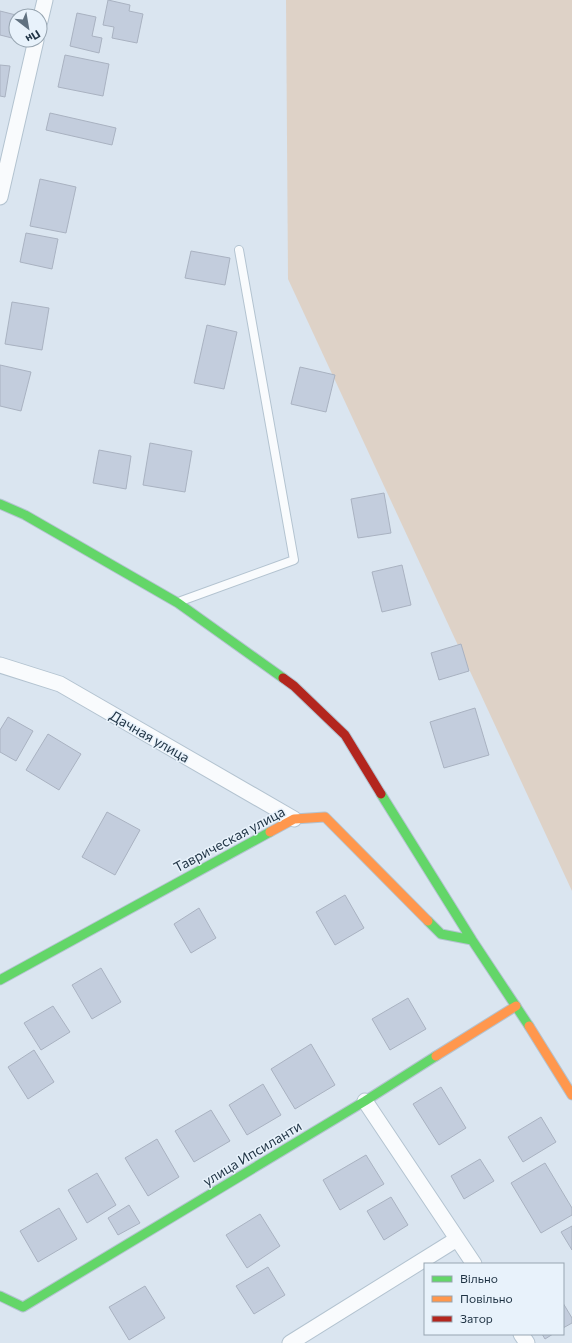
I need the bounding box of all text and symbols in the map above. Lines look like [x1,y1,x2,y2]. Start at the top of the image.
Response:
north arrow [8,8,48,48]
text: Пн [24,28,43,46]
street label: Дачная улица [107,706,193,766]
street label: Таврическая улица [170,803,288,875]
street label: улица Ипсиланти [199,1117,305,1189]
legend [424,1263,564,1335]
text: Вільно [460,1271,498,1285]
text: Повільно [460,1291,513,1305]
text: Затор [460,1311,493,1325]

